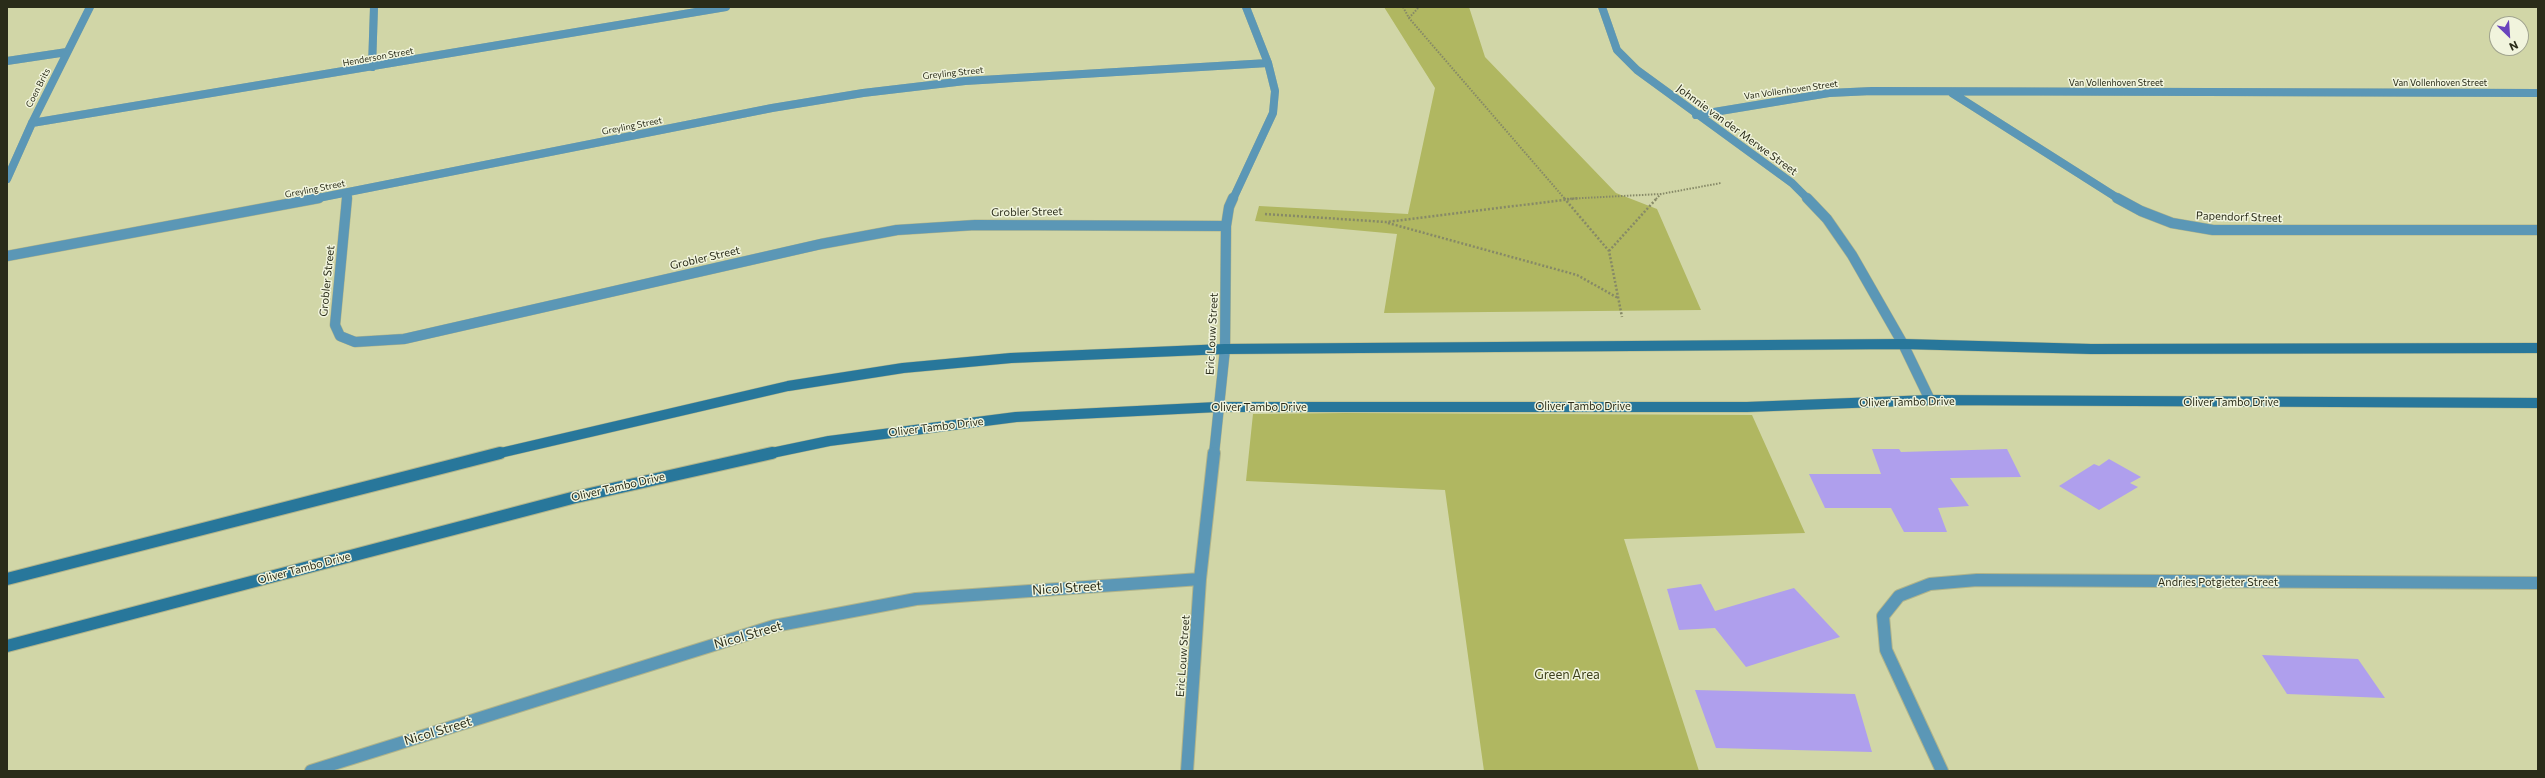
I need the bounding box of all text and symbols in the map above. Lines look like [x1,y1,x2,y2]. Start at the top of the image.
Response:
north arrow [2489,16,2529,56]
text: N [2507,39,2520,54]
street label: Henderson Street [342,45,414,69]
street label: Greyling Street [922,64,984,82]
street label: Coen Brits [24,67,52,109]
street label: Van Vollenhoven Street [1743,78,1839,102]
street label: Van Vollenhoven Street [2069,78,2163,88]
street label: Van Vollenhoven Street [2393,78,2487,88]
street label: Johnnie van der Merwe Street [1674,82,1800,178]
street label: Greyling Street [601,115,663,137]
street label: Greyling Street [284,178,346,200]
street label: Grobler Street [991,205,1063,219]
street label: Papendorf Street [2196,209,2282,225]
street label: Grobler Street [669,244,741,272]
street label: Grobler Street [317,245,337,317]
street label: Eric Louw Street [1203,293,1221,375]
street label: Oliver Tambo Drive [1859,395,1955,409]
street label: Oliver Tambo Drive [2183,395,2279,409]
street label: Oliver Tambo Drive [1535,399,1631,413]
street label: Oliver Tambo Drive [1211,400,1307,414]
street label: Oliver Tambo Drive [888,415,984,439]
street label: Oliver Tambo Drive [570,470,666,504]
street label: Oliver Tambo Drive [256,549,352,587]
street label: Andries Potgieter Street [2158,575,2278,589]
street label: Nicol Street [1032,578,1102,598]
street label: Eric Louw Street [1174,614,1192,698]
street label: Nicol Street [712,618,784,652]
park label: Green Area [1534,667,1600,683]
street label: Nicol Street [402,713,474,749]

